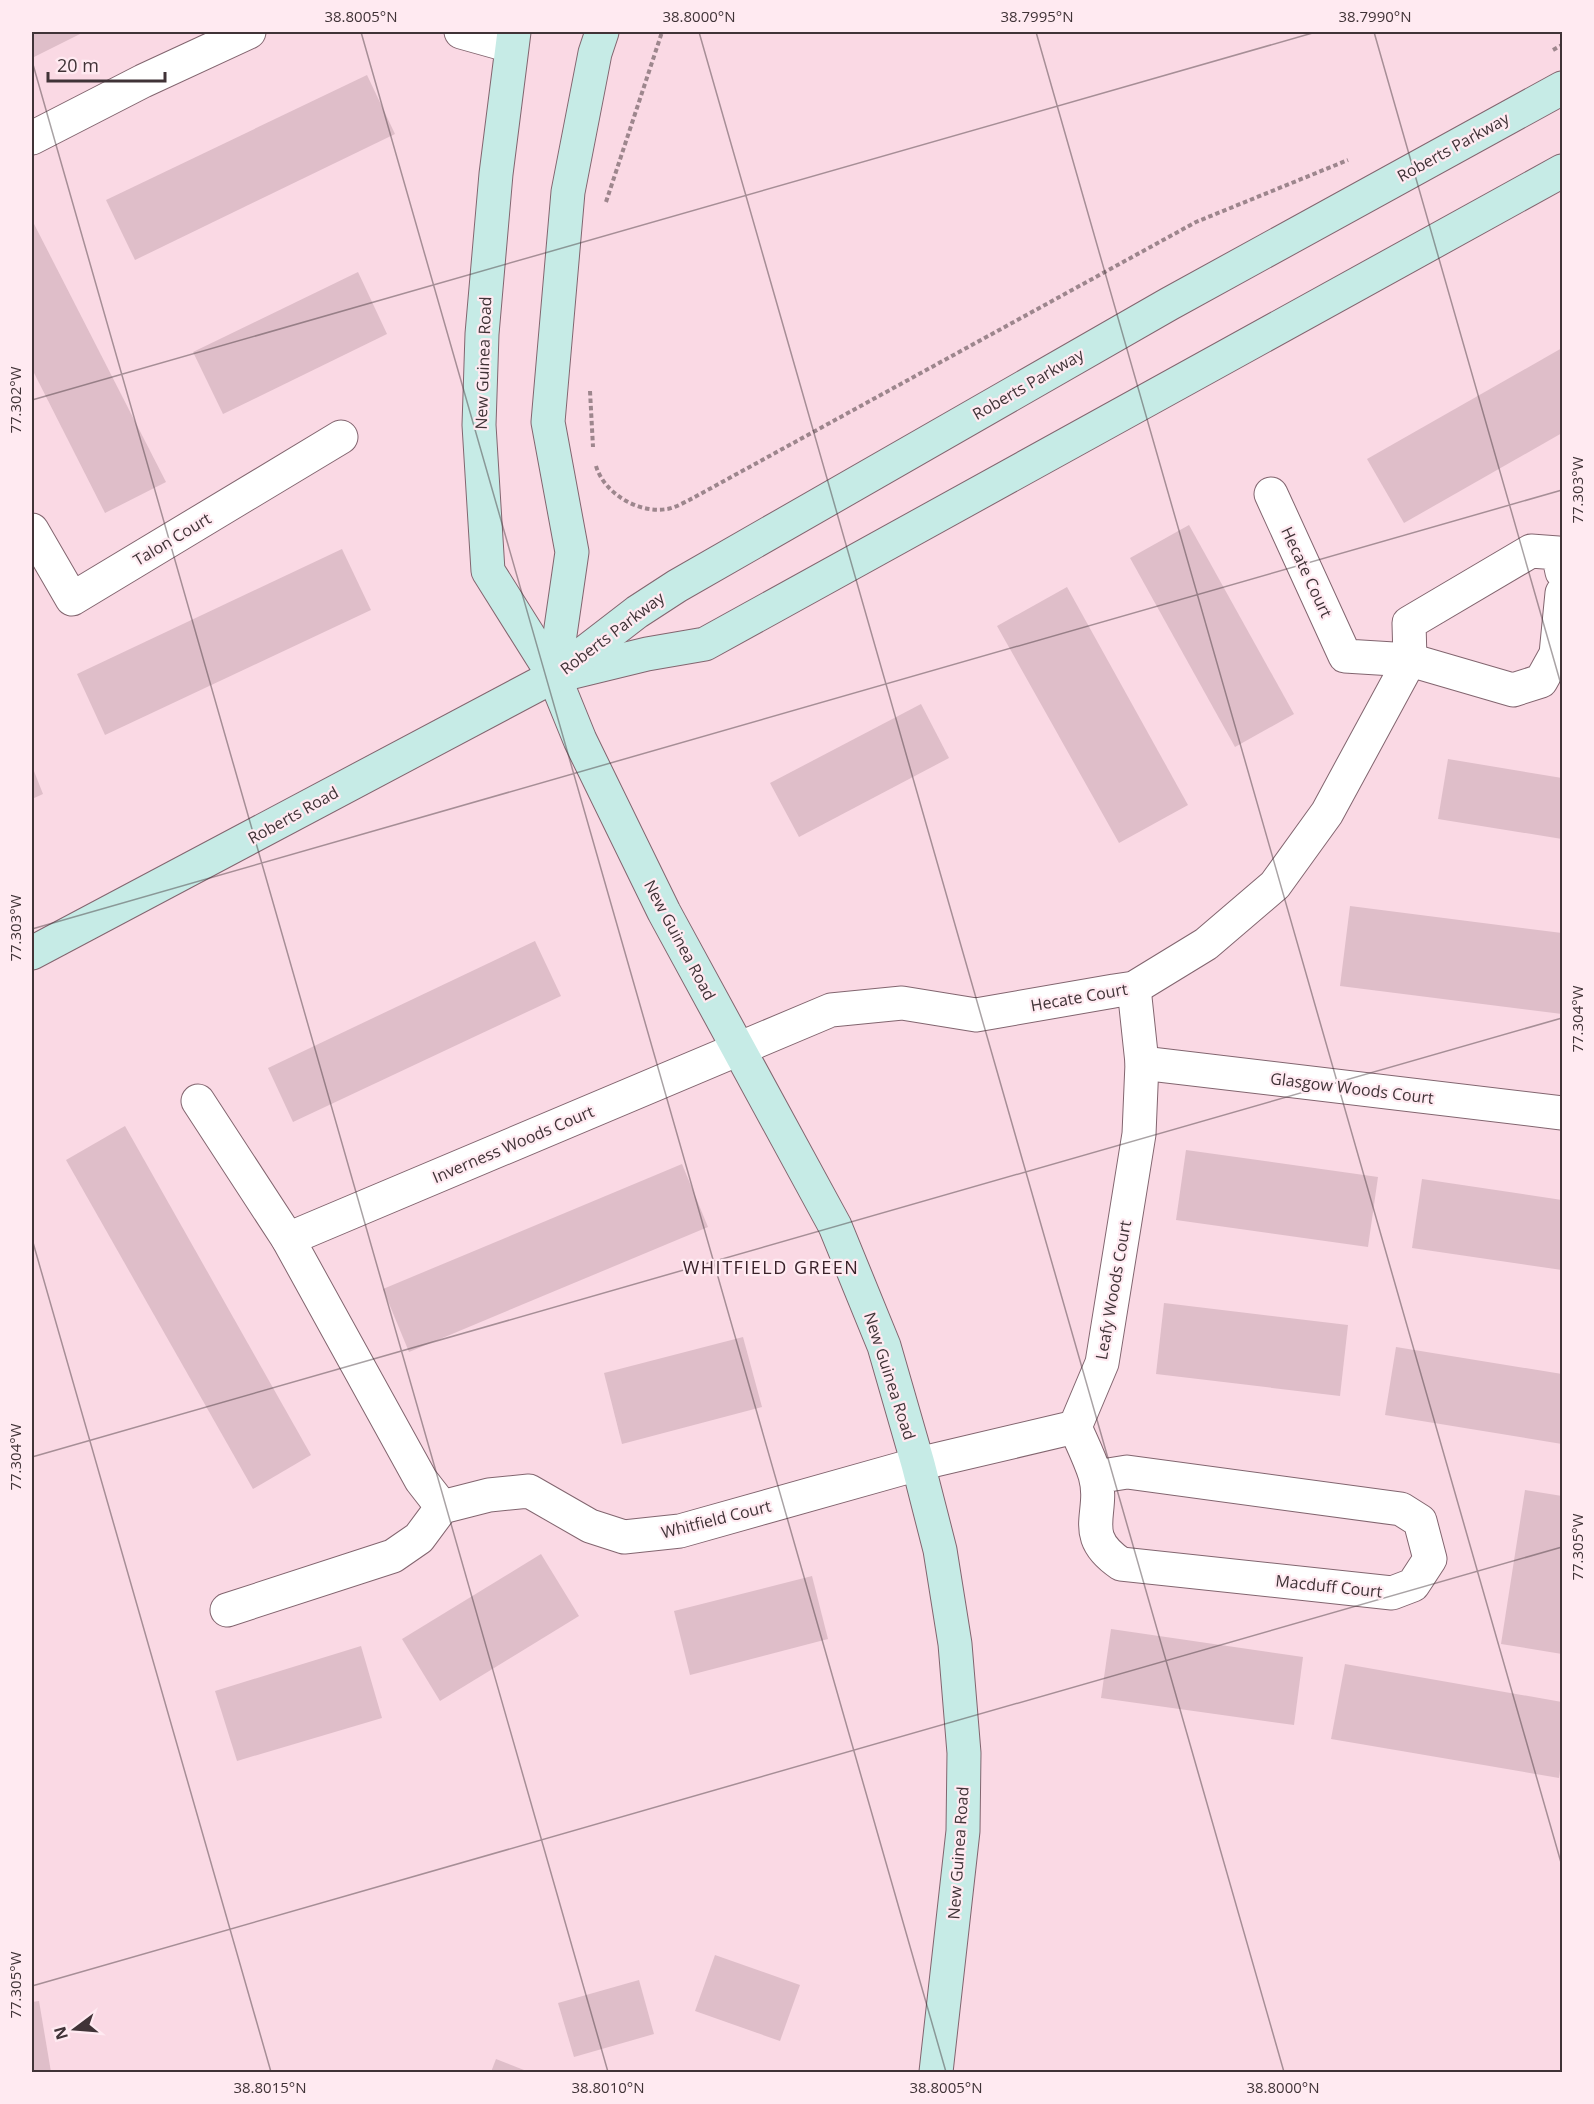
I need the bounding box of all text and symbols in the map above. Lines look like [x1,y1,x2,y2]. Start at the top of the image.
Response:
text: 38.8005°N [324,6,398,26]
text: 38.8000°N [662,6,736,26]
text: 38.7995°N [1000,6,1074,26]
text: 38.7990°N [1338,6,1412,26]
scale bar [48,45,165,83]
text: 20 m [57,53,99,77]
street label: Roberts Parkway [1393,107,1514,187]
street label: New Guinea Road [470,296,496,430]
street label: Roberts Parkway [968,343,1089,425]
text: 77.302°W [5,366,25,434]
text: 77.303°W [1567,456,1587,524]
street label: Talon Court [129,507,215,571]
street label: Hecate Court [1276,523,1338,621]
street label: Roberts Parkway [555,586,669,679]
street label: Roberts Road [244,781,342,849]
street label: New Guinea Road [639,876,721,1004]
text: 77.303°W [5,894,25,962]
street label: Hecate Court [1029,978,1129,1016]
text: 77.304°W [1567,985,1587,1053]
street label: Glasgow Woods Court [1269,1067,1435,1109]
street label: Inverness Woods Court [429,1100,597,1188]
street label: Leafy Woods Court [1090,1218,1136,1361]
district label: WHITFIELD GREEN [683,1255,859,1279]
street label: New Guinea Road [859,1309,921,1443]
text: 77.304°W [5,1423,25,1491]
street label: Whitfield Court [659,1495,774,1543]
text: 77.305°W [1567,1513,1587,1581]
street label: Macduff Court [1275,1569,1384,1603]
street label: New Guinea Road [942,1786,974,1920]
text: 77.305°W [5,1951,25,2019]
north arrow [45,1999,105,2059]
text: N [48,2024,73,2042]
text: 38.8015°N [233,2077,307,2097]
text: 38.8010°N [571,2077,645,2097]
text: 38.8005°N [909,2077,983,2097]
text: 38.8000°N [1246,2077,1320,2097]

